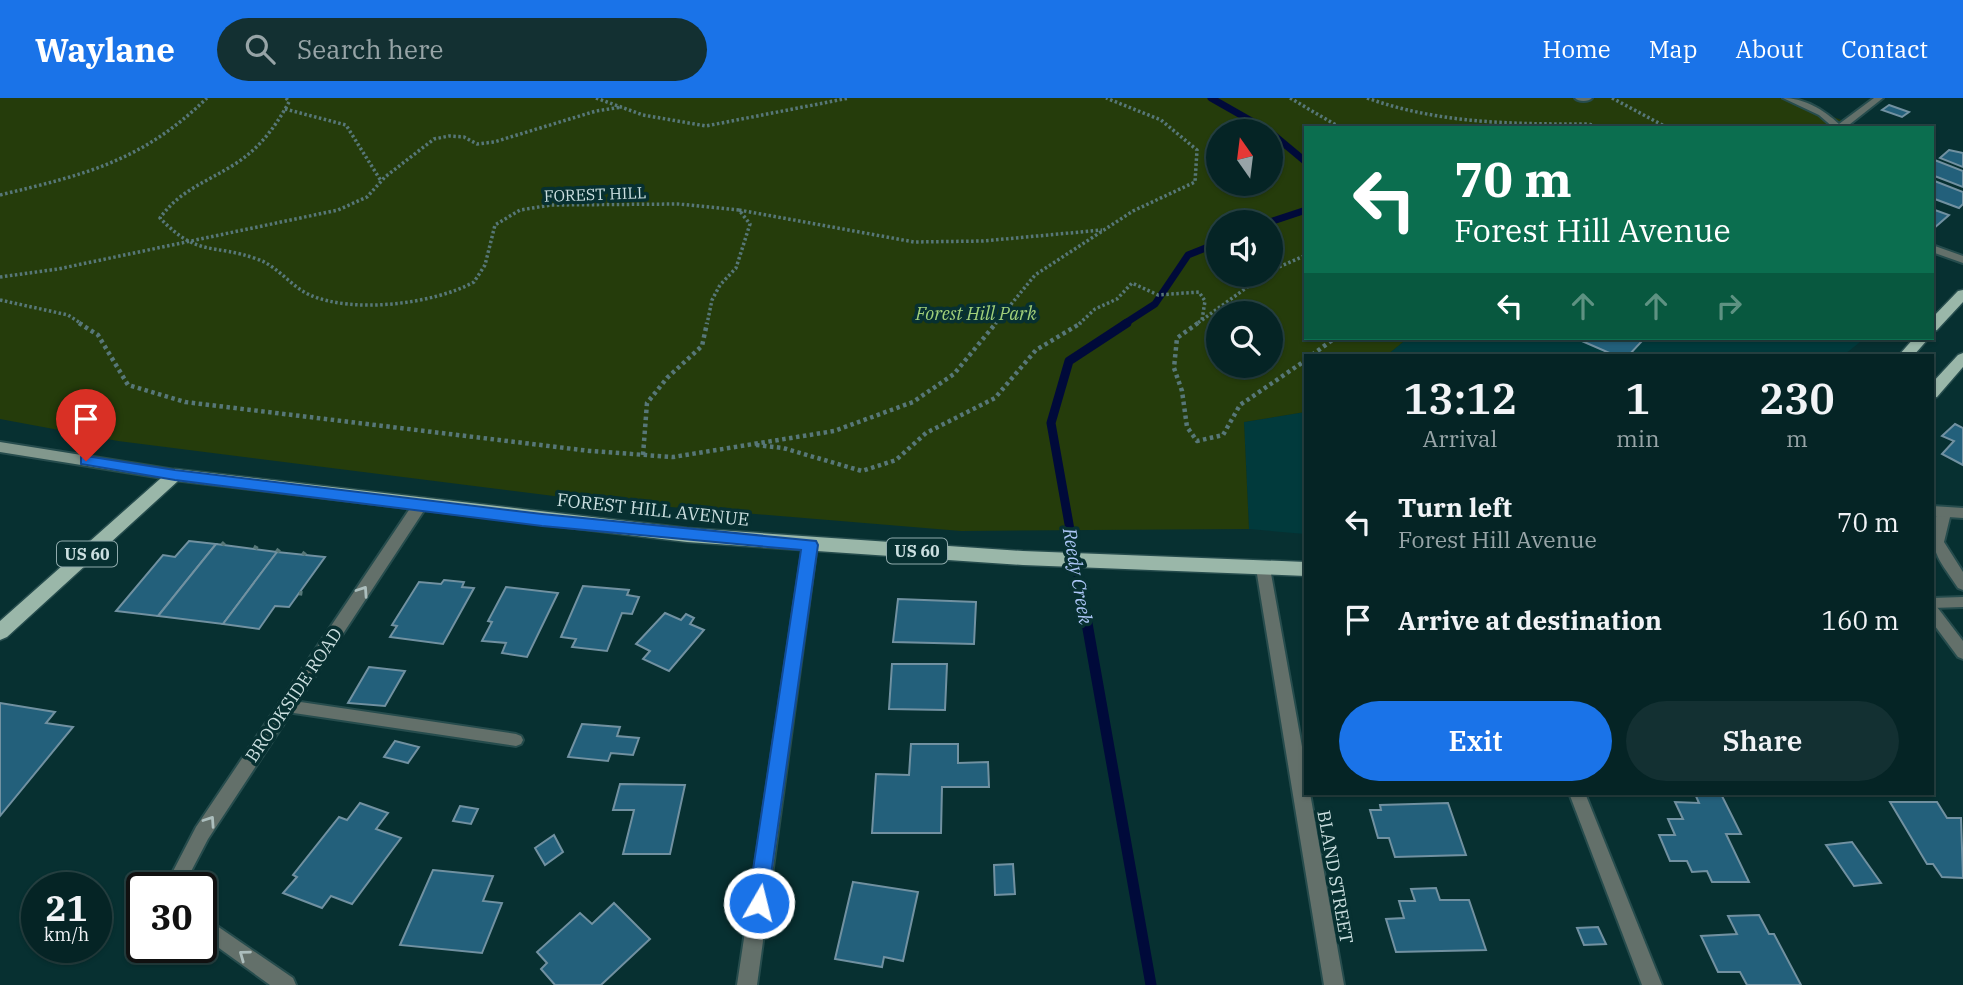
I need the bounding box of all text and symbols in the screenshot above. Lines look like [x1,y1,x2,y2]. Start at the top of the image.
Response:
search box [217,18,707,81]
text: Waylane [35,28,175,71]
icon: search [241,30,279,68]
text: Search here [297,32,443,66]
text: Home [1543,33,1611,65]
text: Map [1649,33,1697,65]
text: About [1735,33,1803,65]
text: Contact [1841,33,1928,65]
north arrow [1206,119,1283,196]
map controls [1206,119,1283,378]
text: 70 m [1454,147,1572,210]
icon: left [1339,154,1430,245]
street label: FOREST HILL [543,182,647,206]
text: Forest Hill Avenue [1454,209,1731,251]
button: sound [1206,210,1283,287]
icon: left [1491,287,1529,325]
icon: ahead [1564,287,1602,325]
icon: ahead [1637,287,1675,325]
icon: right [1710,287,1748,325]
button: search [1206,301,1283,378]
park label: Forest Hill Park [915,302,1037,325]
text: 13:12 [1403,371,1517,426]
text: 1 [1625,371,1650,426]
text: 230 [1759,371,1835,426]
pin [56,389,116,461]
icon: arrive [67,400,105,438]
text: Arrival [1423,423,1497,453]
text: min [1616,423,1660,453]
text: m [1786,423,1808,453]
street label: FOREST HILL AVENUE [556,488,750,531]
text: Turn left [1398,490,1512,524]
icon: left [1339,503,1377,541]
text: 70 m [1837,505,1899,539]
text: Forest Hill Avenue [1398,524,1597,554]
water label: Reedy Creek [1058,525,1098,627]
road number: US 60 [887,538,947,564]
road number: US 60 [57,542,117,566]
one-way arrow [355,586,368,599]
icon: arrive [1339,601,1377,639]
text: Arrive at destination [1398,603,1662,637]
text: 160 m [1821,603,1899,637]
street label: BROOKSIDE ROAD [240,623,347,766]
button: Exit [1339,701,1612,781]
button: Share [1626,701,1899,781]
street label: BLAND STREET [1312,808,1359,946]
one-way arrow [202,816,215,829]
position arrow [722,866,796,940]
speed limit sign: 30 [126,872,217,963]
text: 21 [45,885,88,931]
text: km/h [44,923,89,946]
one-way arrow [239,951,252,963]

